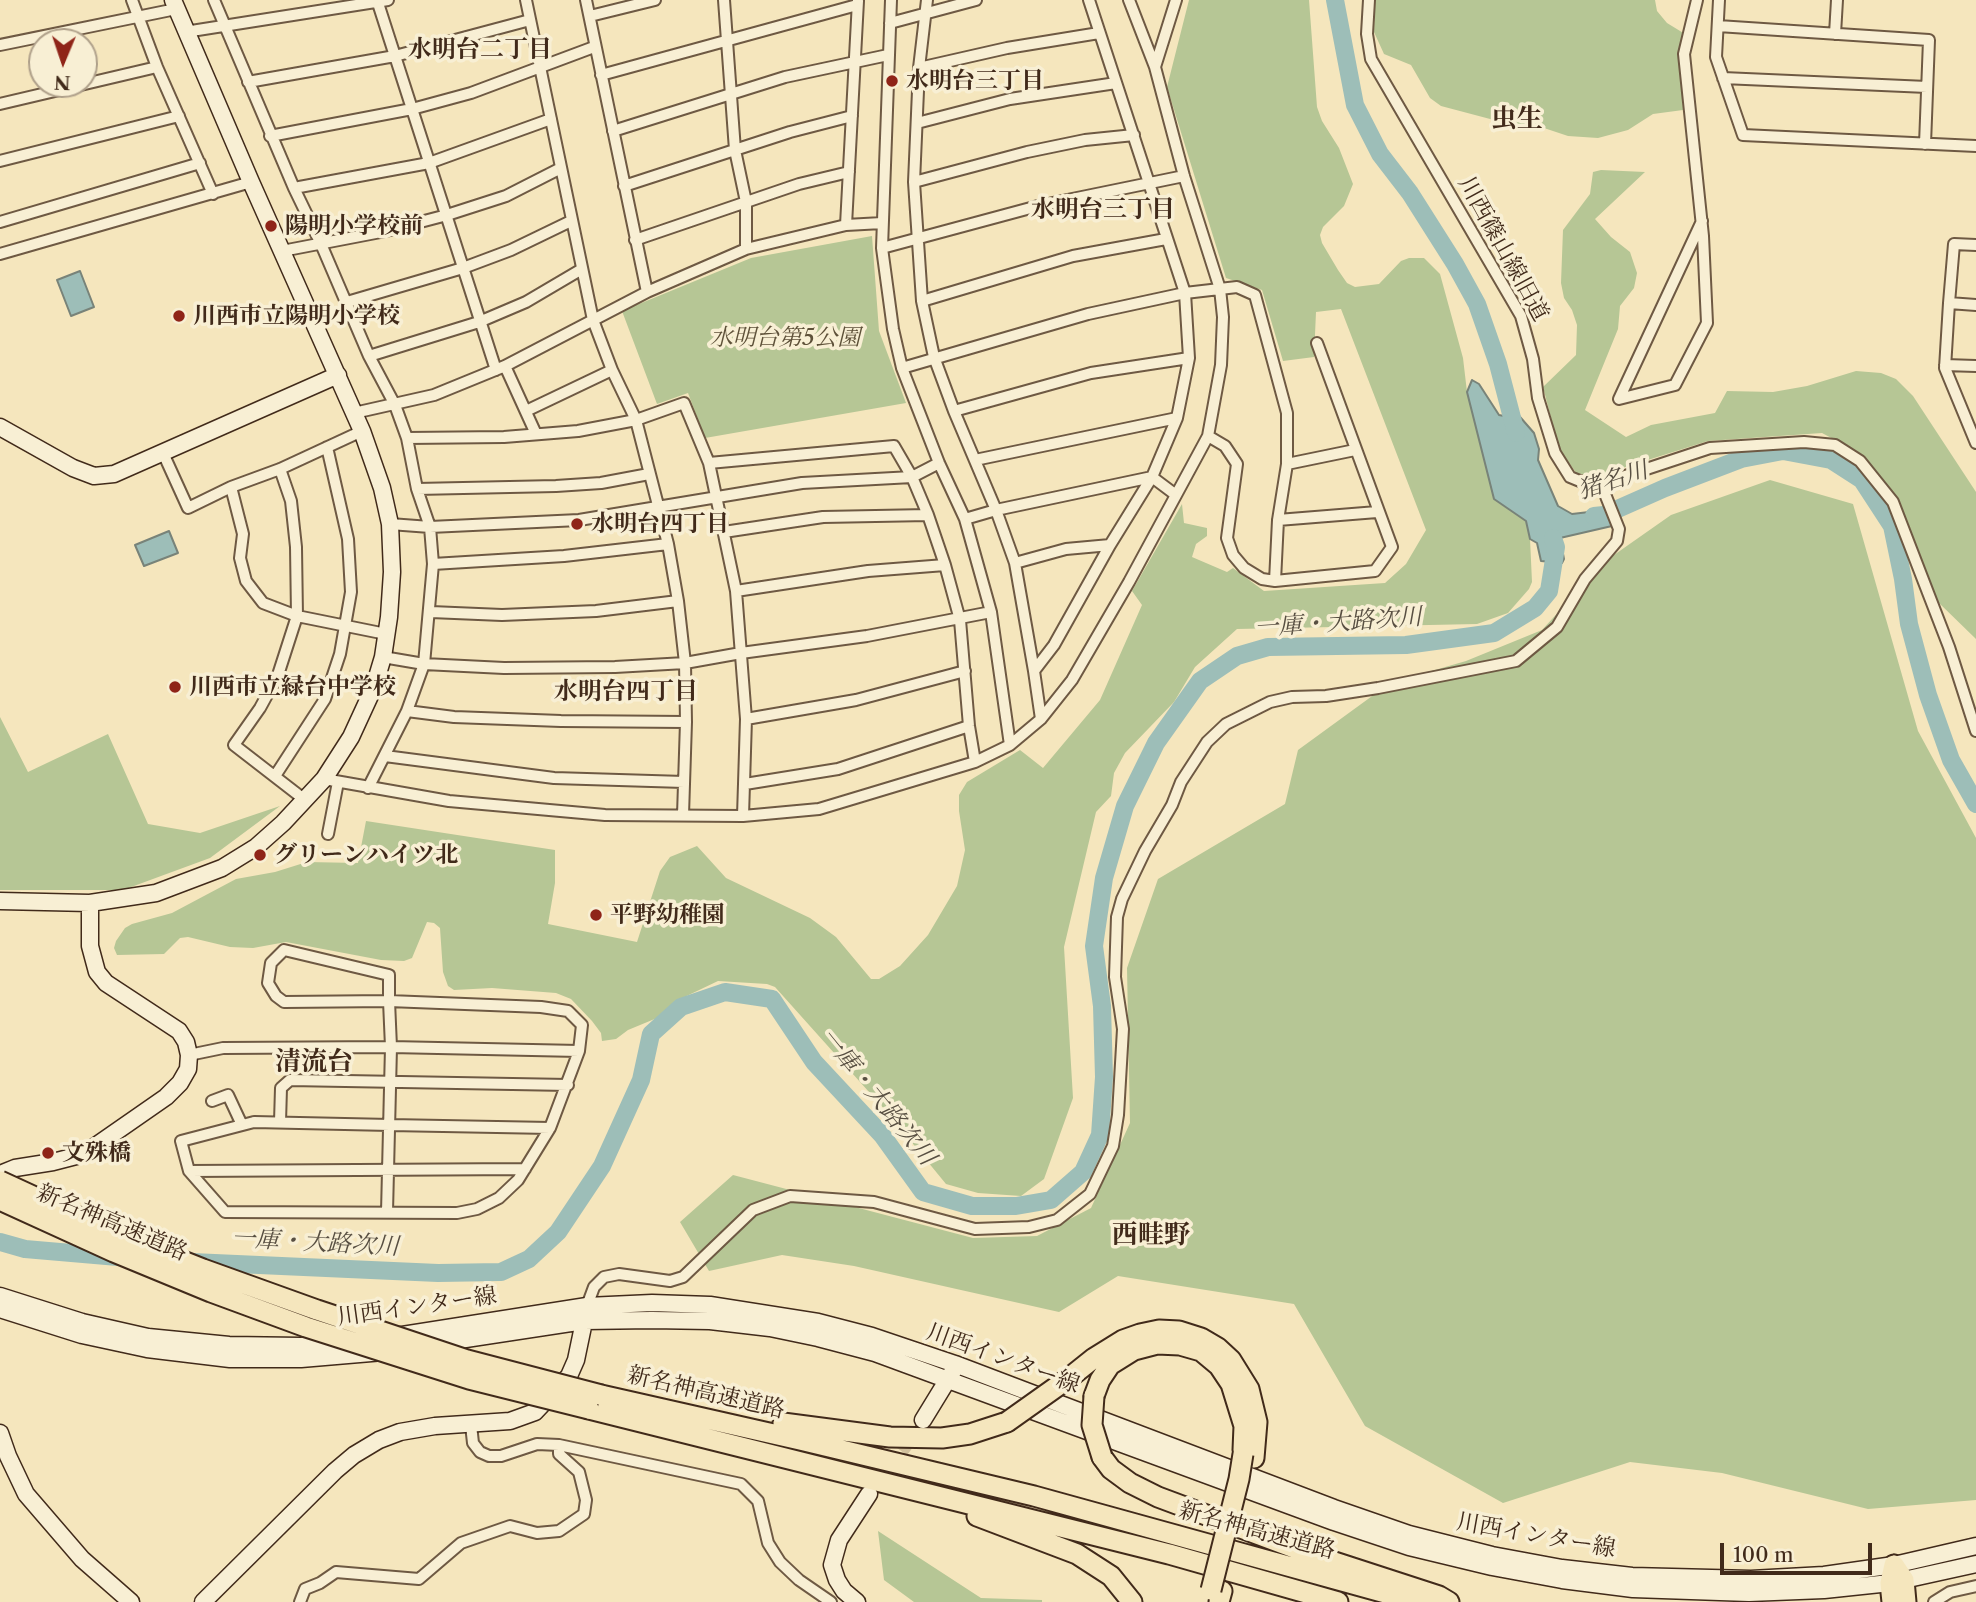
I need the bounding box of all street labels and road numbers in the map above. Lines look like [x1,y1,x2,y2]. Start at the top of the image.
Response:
street label: 川西篠山線旧道 [1452,172,1554,326]
street label: 新名神高速道路 [33,1179,191,1267]
street label: 川西インター線 [335,1282,499,1332]
street label: 川西インター線 [923,1318,1083,1400]
street label: 新名神高速道路 [624,1361,788,1425]
street label: 新名神高速道路 [1176,1497,1338,1565]
street label: 川西インター線 [1454,1508,1618,1564]

